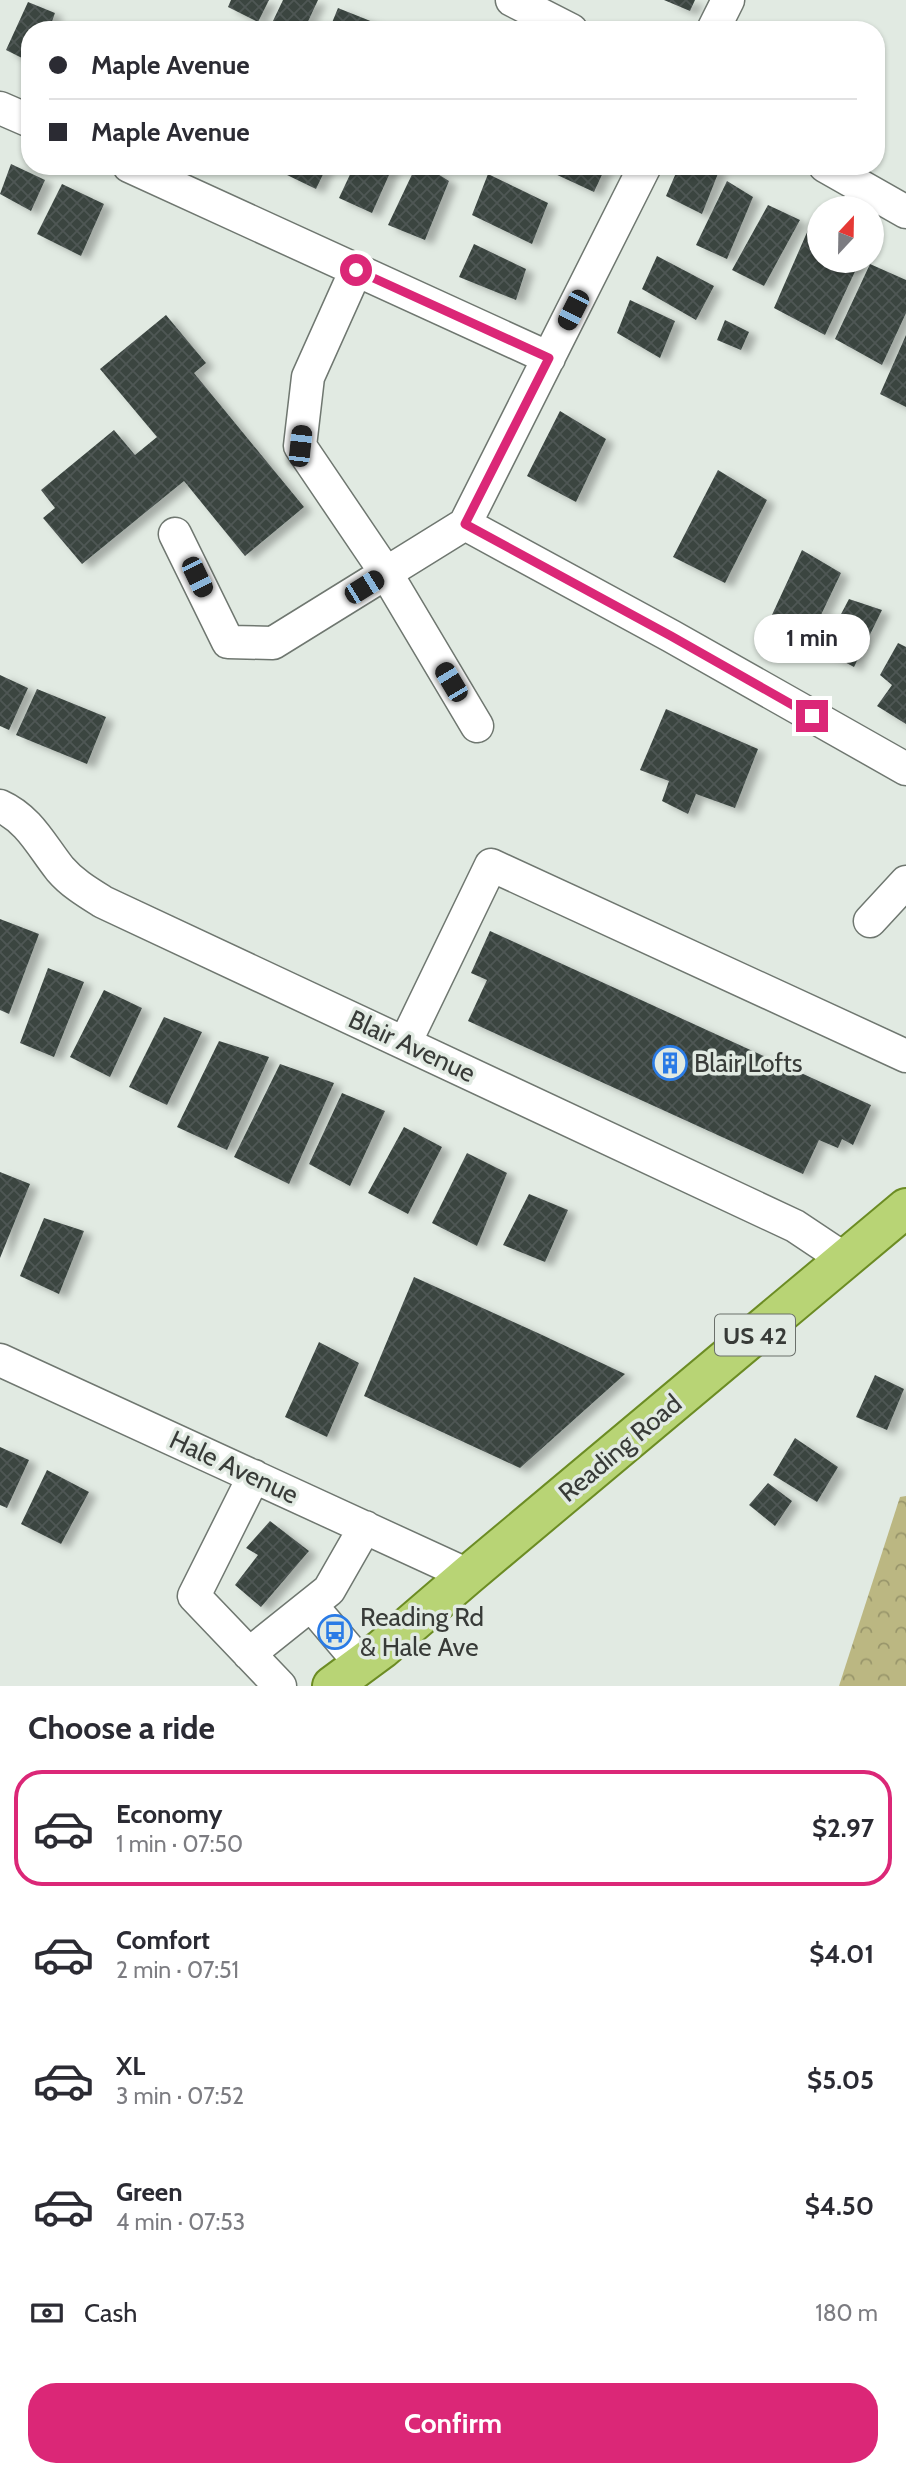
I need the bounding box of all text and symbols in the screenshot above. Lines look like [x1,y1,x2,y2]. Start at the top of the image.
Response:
text: Maple Avenue [91,49,250,81]
text: Maple Avenue [91,116,250,148]
north arrow [807,196,884,273]
map controls [807,196,884,273]
route start [340,254,372,286]
car [555,287,592,333]
car [288,424,313,468]
car [179,554,216,600]
car [341,567,388,607]
callout: 1 min [754,614,870,664]
text: 1 min [786,624,838,652]
car [432,659,471,705]
route end [796,700,828,732]
street label: Blair Avenue [344,1003,480,1089]
building icon: Blair Lofts [651,1044,689,1082]
place label: Blair Lofts [694,1047,803,1079]
road number: US 42 [715,1315,795,1356]
street label: Reading Road [552,1387,688,1509]
street label: Hale Avenue [165,1423,303,1511]
place label: Reading Rd & Hale Ave [360,1601,484,1663]
bus stop icon: Reading Rd & Hale Ave [316,1613,354,1651]
text: Choose a ride [28,1708,215,1747]
icon: car [32,1797,95,1860]
text: Economy [116,1798,222,1830]
text: $2.97 [812,1812,874,1844]
text: 1 min · 07:50 [116,1830,243,1858]
icon: car [32,1923,95,1986]
text: Comfort [116,1924,210,1956]
text: $4.01 [809,1938,874,1970]
text: 2 min · 07:51 [116,1956,239,1984]
icon: car [32,2049,95,2112]
text: XL [116,2050,145,2082]
text: $5.05 [807,2064,874,2096]
text: 3 min · 07:52 [116,2082,244,2110]
icon: car [32,2175,95,2238]
text: Green [116,2176,183,2208]
text: $4.50 [805,2190,874,2222]
text: 4 min · 07:53 [116,2208,245,2236]
icon: cash [28,2294,66,2332]
text: Cash [84,2297,137,2329]
text: 180 m [815,2299,878,2327]
button: Confirm [28,2383,878,2463]

